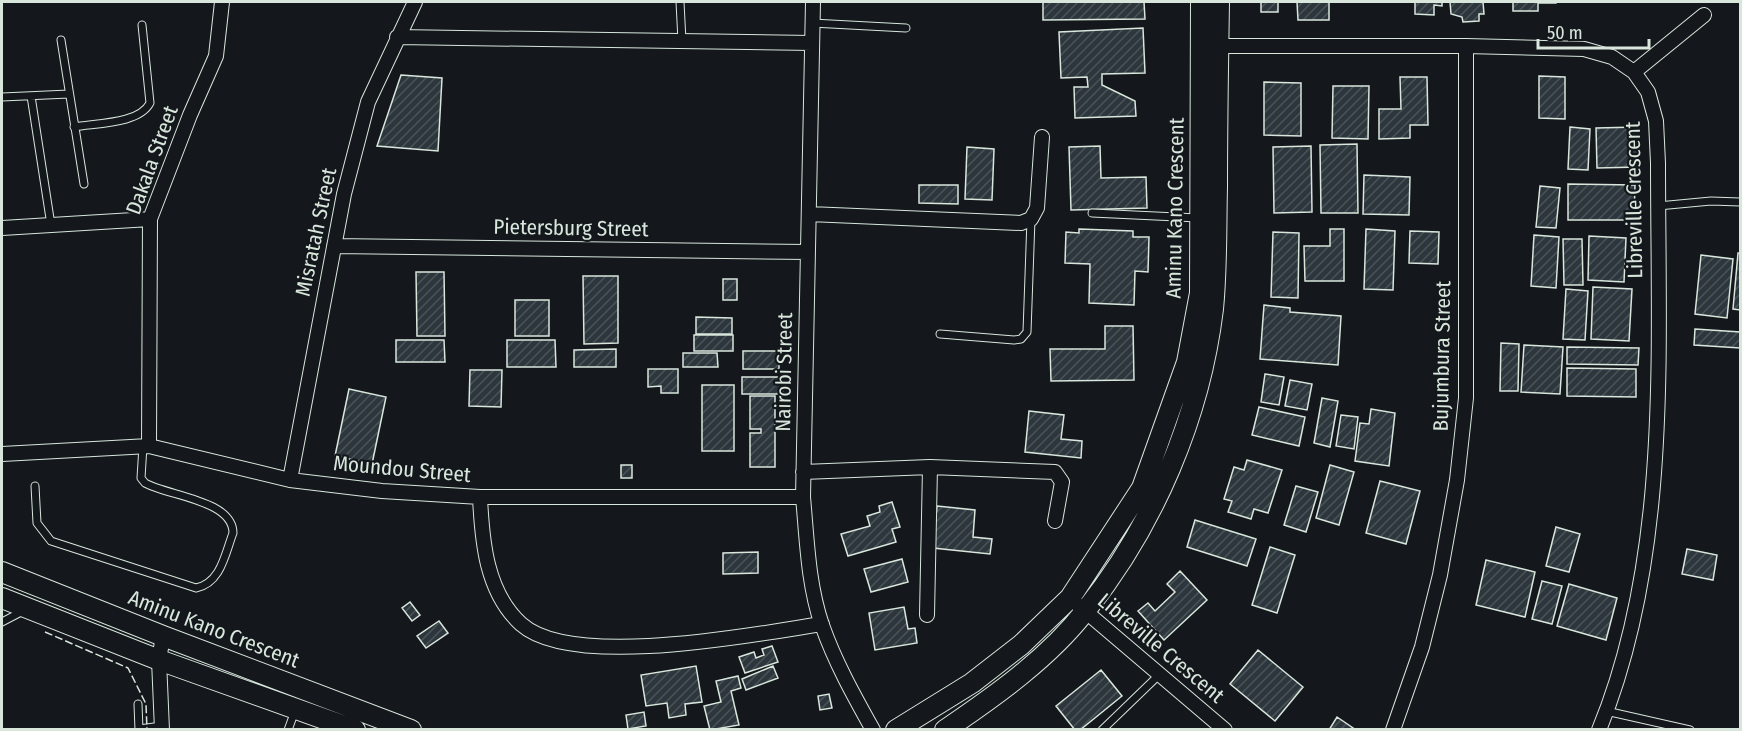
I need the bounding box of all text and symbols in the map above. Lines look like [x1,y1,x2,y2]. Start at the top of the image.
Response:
scale bar [1538,12,1649,50]
text: 50 m [1547,22,1583,44]
street label: Dakala Street [120,102,184,218]
street label: Aminu Kano Crescent [1160,117,1190,299]
street label: Libreville Crescent [1620,121,1648,279]
street label: Misratah Street [290,165,342,299]
street label: Pietersburg Street [493,214,649,242]
street label: Bujumbura Street [1428,280,1456,432]
street label: Nairobi Street [770,312,798,432]
street label: Moundou Street [332,450,472,488]
street label: Aminu Kano Crescent [125,584,303,674]
street label: Libreville Crescent [1092,588,1230,709]

